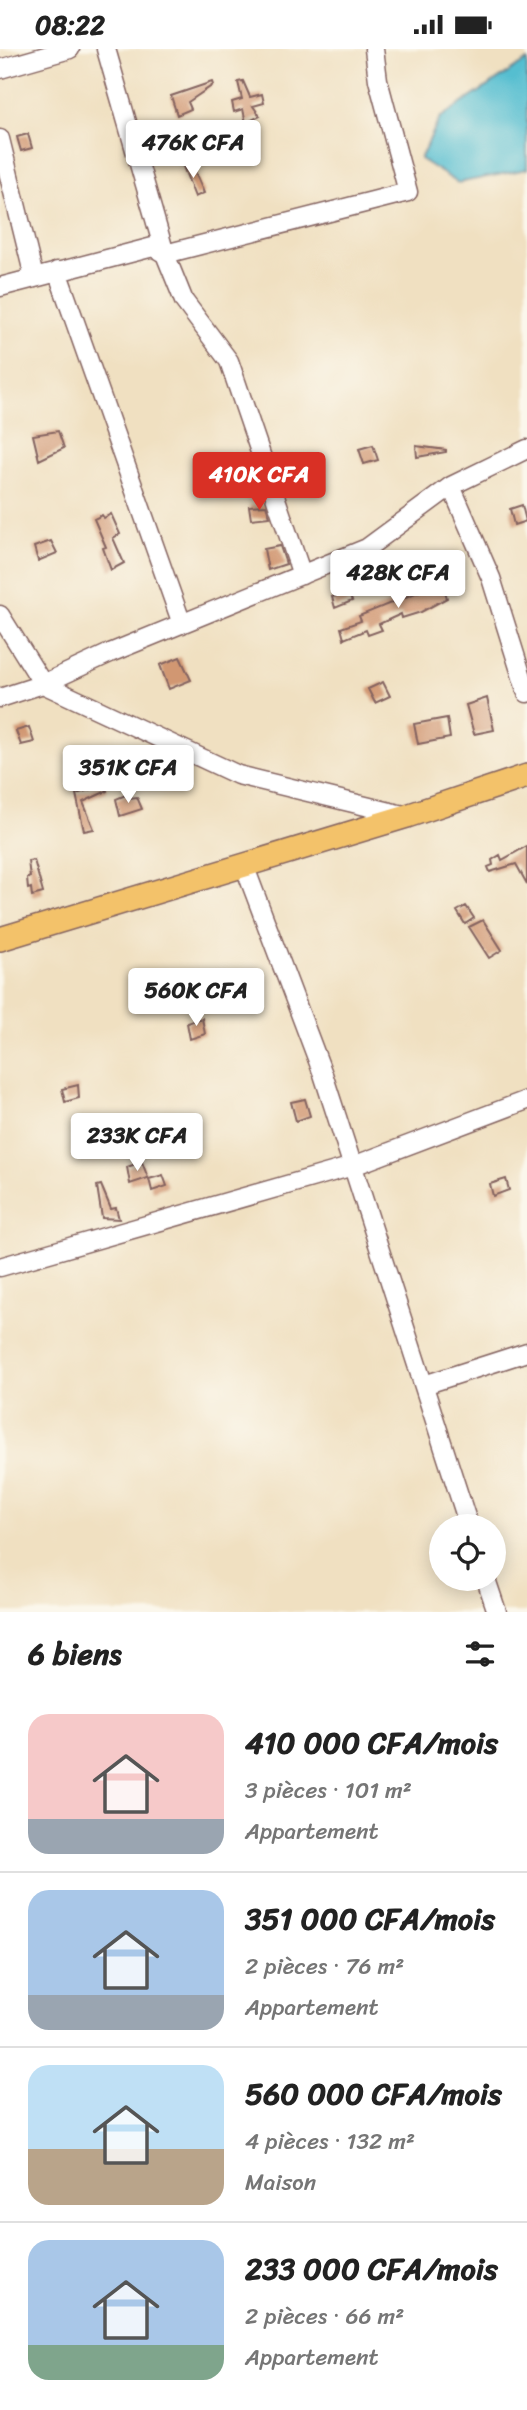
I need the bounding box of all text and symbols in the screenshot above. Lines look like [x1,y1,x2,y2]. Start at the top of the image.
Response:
text: 08:22 [35,2,105,48]
pin: 476K CFA [121,121,265,180]
text: 476K CFA [142,122,244,163]
pin: 410K CFA [187,453,331,512]
text: 410K CFA [209,454,309,495]
pin: 428K CFA [326,551,470,610]
text: 428K CFA [346,552,450,593]
pin: 351K CFA [56,745,200,805]
text: 351K CFA [79,747,177,788]
pin: 560K CFA [124,969,268,1028]
text: 560K CFA [144,970,248,1011]
pin: 233K CFA [65,1113,209,1173]
text: 233K CFA [87,1115,187,1156]
map controls [429,1514,506,1591]
button: locate [429,1514,506,1591]
text: 6 biens [28,1627,121,1681]
icon: filters [461,1635,499,1673]
text: 410 000 CFA/mois [245,1716,498,1770]
icon: home [84,1742,168,1826]
text: 3 pièces · 101 m² [245,1770,412,1811]
text: Appartement [245,1811,379,1852]
text: 351 000 CFA/mois [245,1892,495,1946]
icon: home [84,1918,168,2002]
text: 2 pièces · 76 m² [245,1946,404,1987]
text: Appartement [245,1987,379,2028]
text: 560 000 CFA/mois [245,2067,502,2121]
icon: home [84,2093,168,2177]
text: 4 pièces · 132 m² [245,2121,415,2162]
text: Maison [245,2162,316,2203]
text: 233 000 CFA/mois [245,2242,498,2296]
icon: home [84,2268,168,2352]
text: 2 pièces · 66 m² [245,2296,404,2337]
text: Appartement [245,2337,379,2378]

